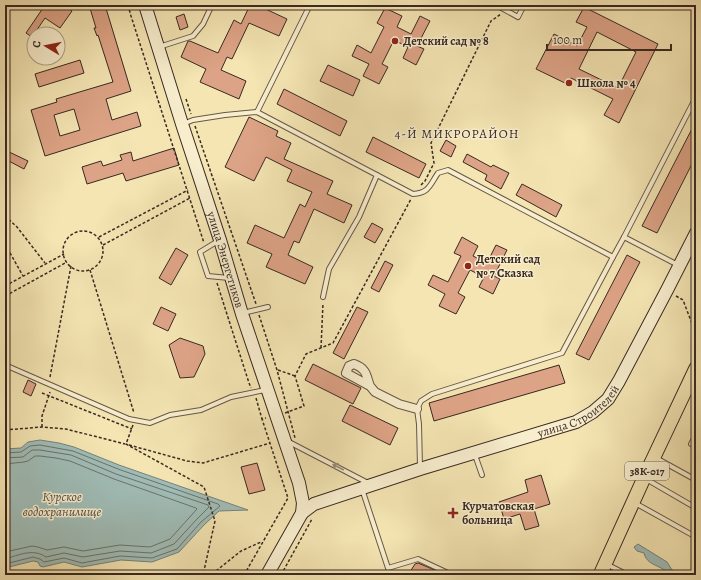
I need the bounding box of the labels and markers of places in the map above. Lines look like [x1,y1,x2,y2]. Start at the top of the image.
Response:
place label: Детский сад № 8 [403,33,489,49]
marker: Детский сад № 8 [390,36,400,46]
place label: Школа № 4 [577,75,636,91]
marker: Школа № 4 [564,78,574,88]
place label: Детский сад № 7 Сказка [476,251,540,281]
marker: Детский сад № 7 Сказка [463,261,473,271]
place label: Курчатовская больница [462,498,534,528]
marker: Курчатовская больница [447,507,459,519]

